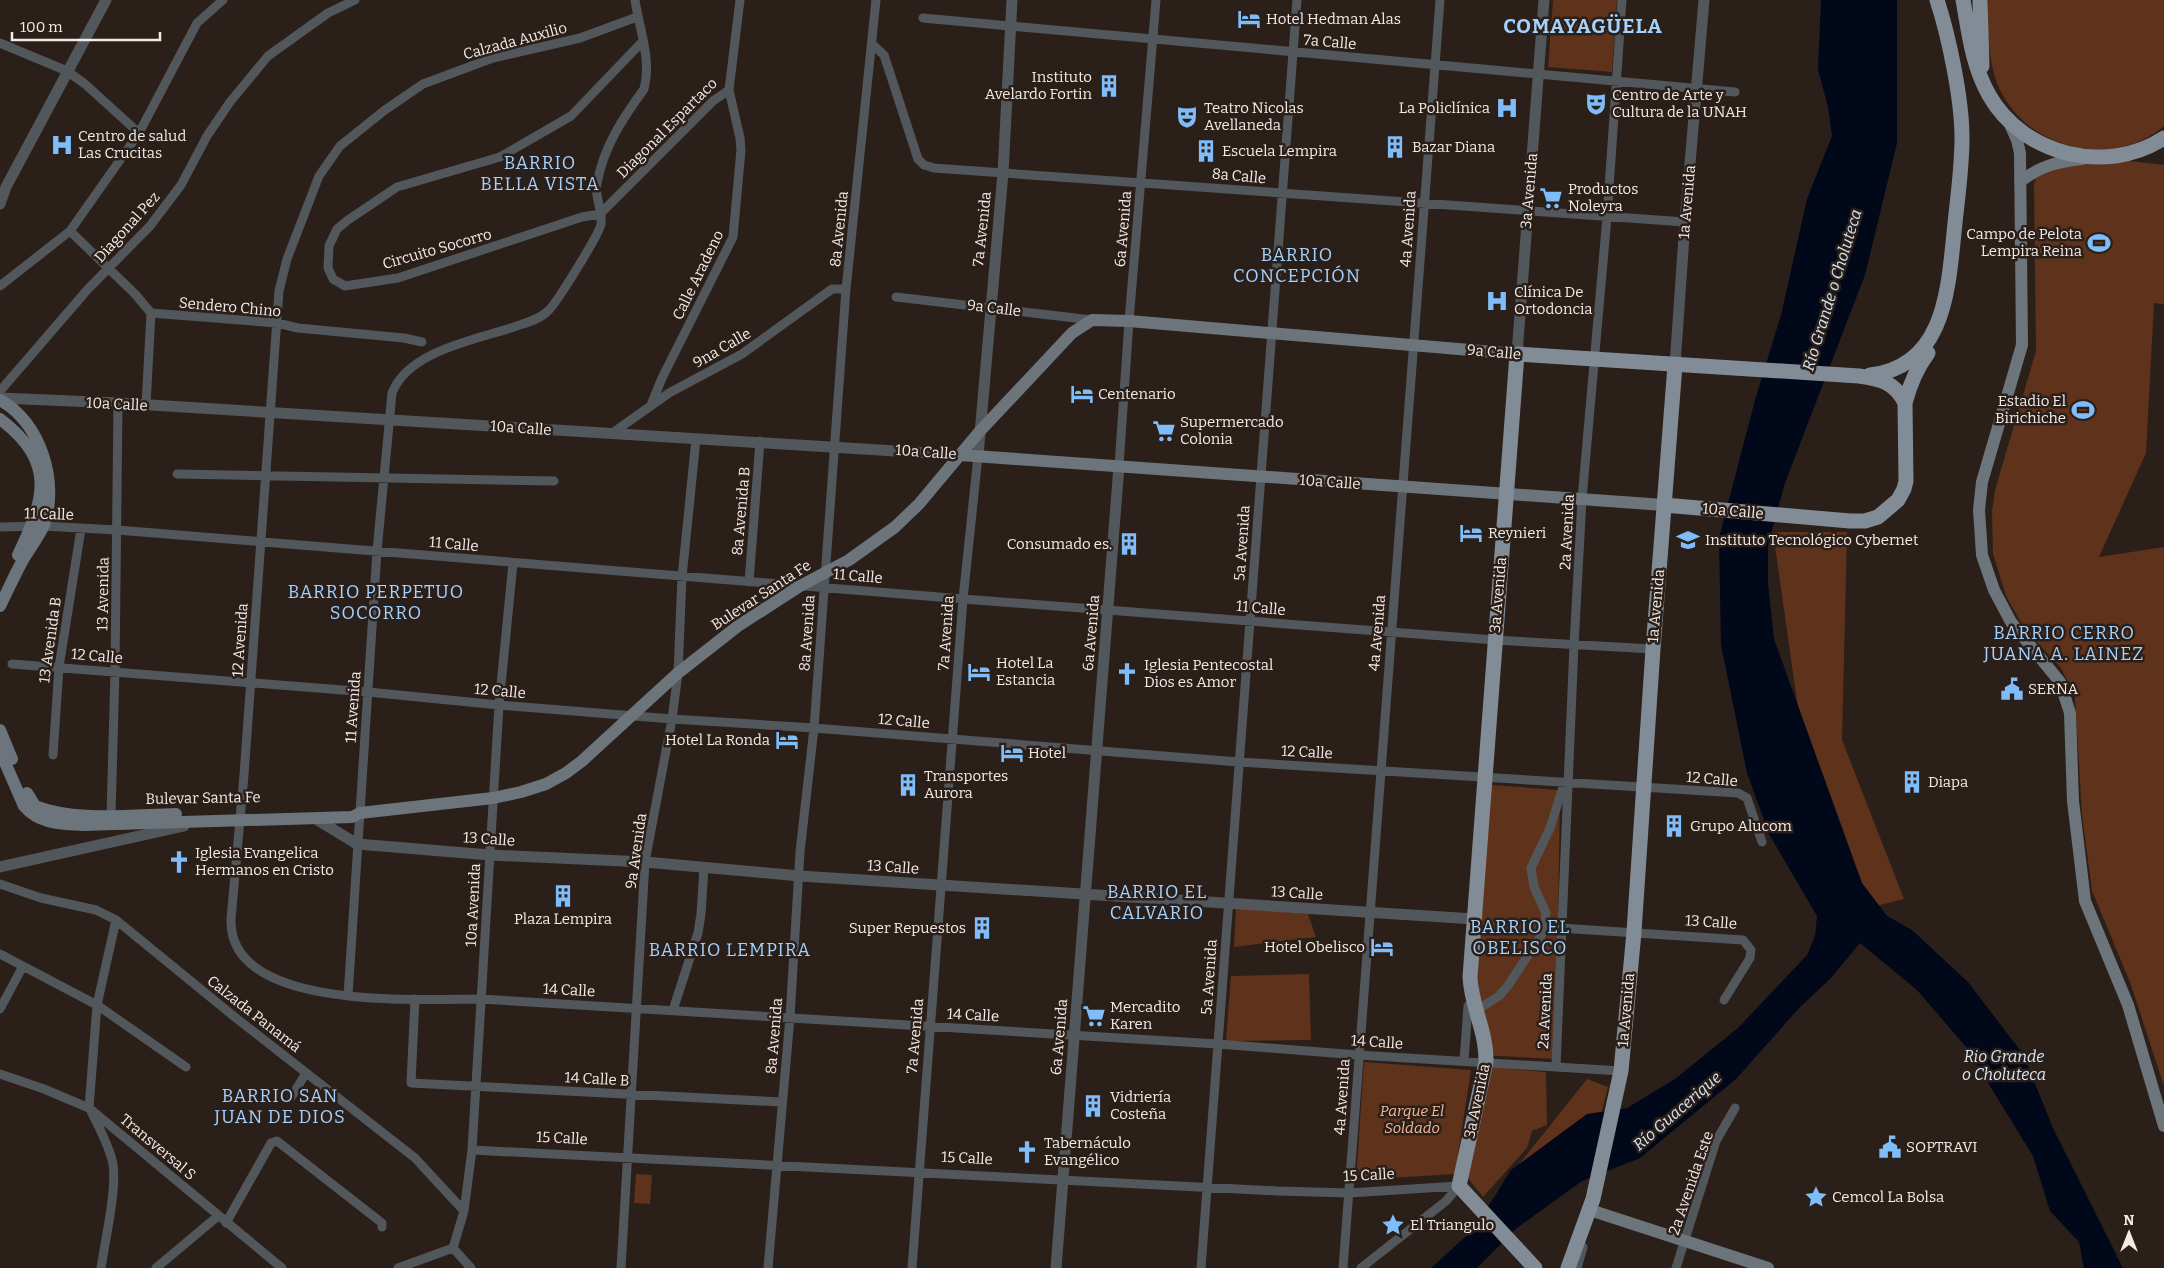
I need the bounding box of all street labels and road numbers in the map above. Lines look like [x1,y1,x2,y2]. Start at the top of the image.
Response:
street label: Calzada Auxilio [461,19,569,63]
street label: 7a Calle [1303,31,1357,53]
street label: Diagonal Espartaco [613,74,721,182]
street label: 3a Avenida [1517,152,1541,230]
street label: 1a Avenida [1675,164,1699,240]
street label: 8a Calle [1211,165,1267,187]
street label: Diagonal Pez [91,188,163,266]
street label: 8a Avenida [826,190,852,268]
street label: 6a Avenida [1111,190,1135,268]
street label: 4a Avenida [1396,190,1420,268]
street label: 7a Avenida [969,191,995,267]
street label: Circuito Socorro [380,225,494,273]
street label: Calle Aradeno [669,227,727,323]
street label: Sendero Chino [178,294,282,320]
street label: 9a Calle [966,296,1022,320]
street label: 9na Calle [690,324,754,372]
street label: 9a Calle [1466,341,1522,363]
street label: 10a Calle [86,393,148,415]
street label: 10a Calle [490,417,552,439]
street label: 10a Calle [895,441,957,463]
street label: 8a Avenida B [728,466,754,556]
street label: 10a Calle [1299,471,1361,493]
street label: 2a Avenida [1556,494,1578,570]
street label: 10a Calle [1702,499,1764,523]
street label: 11 Calle [24,504,74,524]
street label: 5a Avenida [1230,505,1254,581]
street label: 11 Calle [429,533,479,555]
street label: Bulevar Santa Fe [708,556,814,634]
street label: 3a Avenida [1486,556,1510,634]
street label: 13 Avenida [93,557,113,631]
street label: 11 Calle [833,565,883,587]
street label: 1a Avenida [1644,568,1668,644]
street label: 8a Avenida [795,594,819,672]
street label: 6a Avenida [1079,594,1103,672]
street label: 4a Avenida [1365,594,1389,672]
street label: 7a Avenida [934,595,958,671]
street label: 13 Avenida B [35,596,65,684]
street label: 11 Calle [1236,597,1286,619]
street label: 12 Avenida [228,603,252,677]
street label: 12 Calle [70,645,124,667]
street label: 11 Avenida [342,671,364,743]
street label: 12 Calle [473,680,527,702]
street label: 12 Calle [877,710,931,732]
street label: 12 Calle [1281,742,1333,762]
street label: 12 Calle [1685,768,1739,790]
street label: Bulevar Santa Fe [145,788,261,808]
street label: 9a Avenida [622,812,650,890]
street label: 13 Calle [462,828,516,850]
street label: 13 Calle [866,856,920,878]
street label: 10a Avenida [462,863,484,947]
street label: 13 Calle [1270,882,1324,904]
street label: 13 Calle [1684,911,1738,933]
street label: 5a Avenida [1197,939,1221,1015]
street label: Calzada Panamá [203,972,305,1056]
street label: 1a Avenida [1614,972,1638,1048]
street label: 2a Avenida [1534,973,1556,1049]
street label: 14 Calle [542,980,596,1000]
street label: 8a Avenida [762,997,786,1075]
street label: 7a Avenida [903,998,927,1074]
street label: 6a Avenida [1047,998,1071,1076]
street label: 14 Calle [946,1005,1000,1025]
street label: 14 Calle [1350,1031,1404,1053]
street label: 4a Avenida [1330,1058,1354,1136]
street label: 3a Avenida [1460,1062,1494,1140]
street label: 14 Calle B [564,1068,630,1090]
street label: Transversal S [117,1110,199,1184]
street label: 15 Calle [536,1128,588,1148]
street label: 2a Avenida Este [1665,1129,1717,1237]
street label: 15 Calle [941,1148,993,1168]
street label: 15 Calle [1343,1165,1395,1185]

